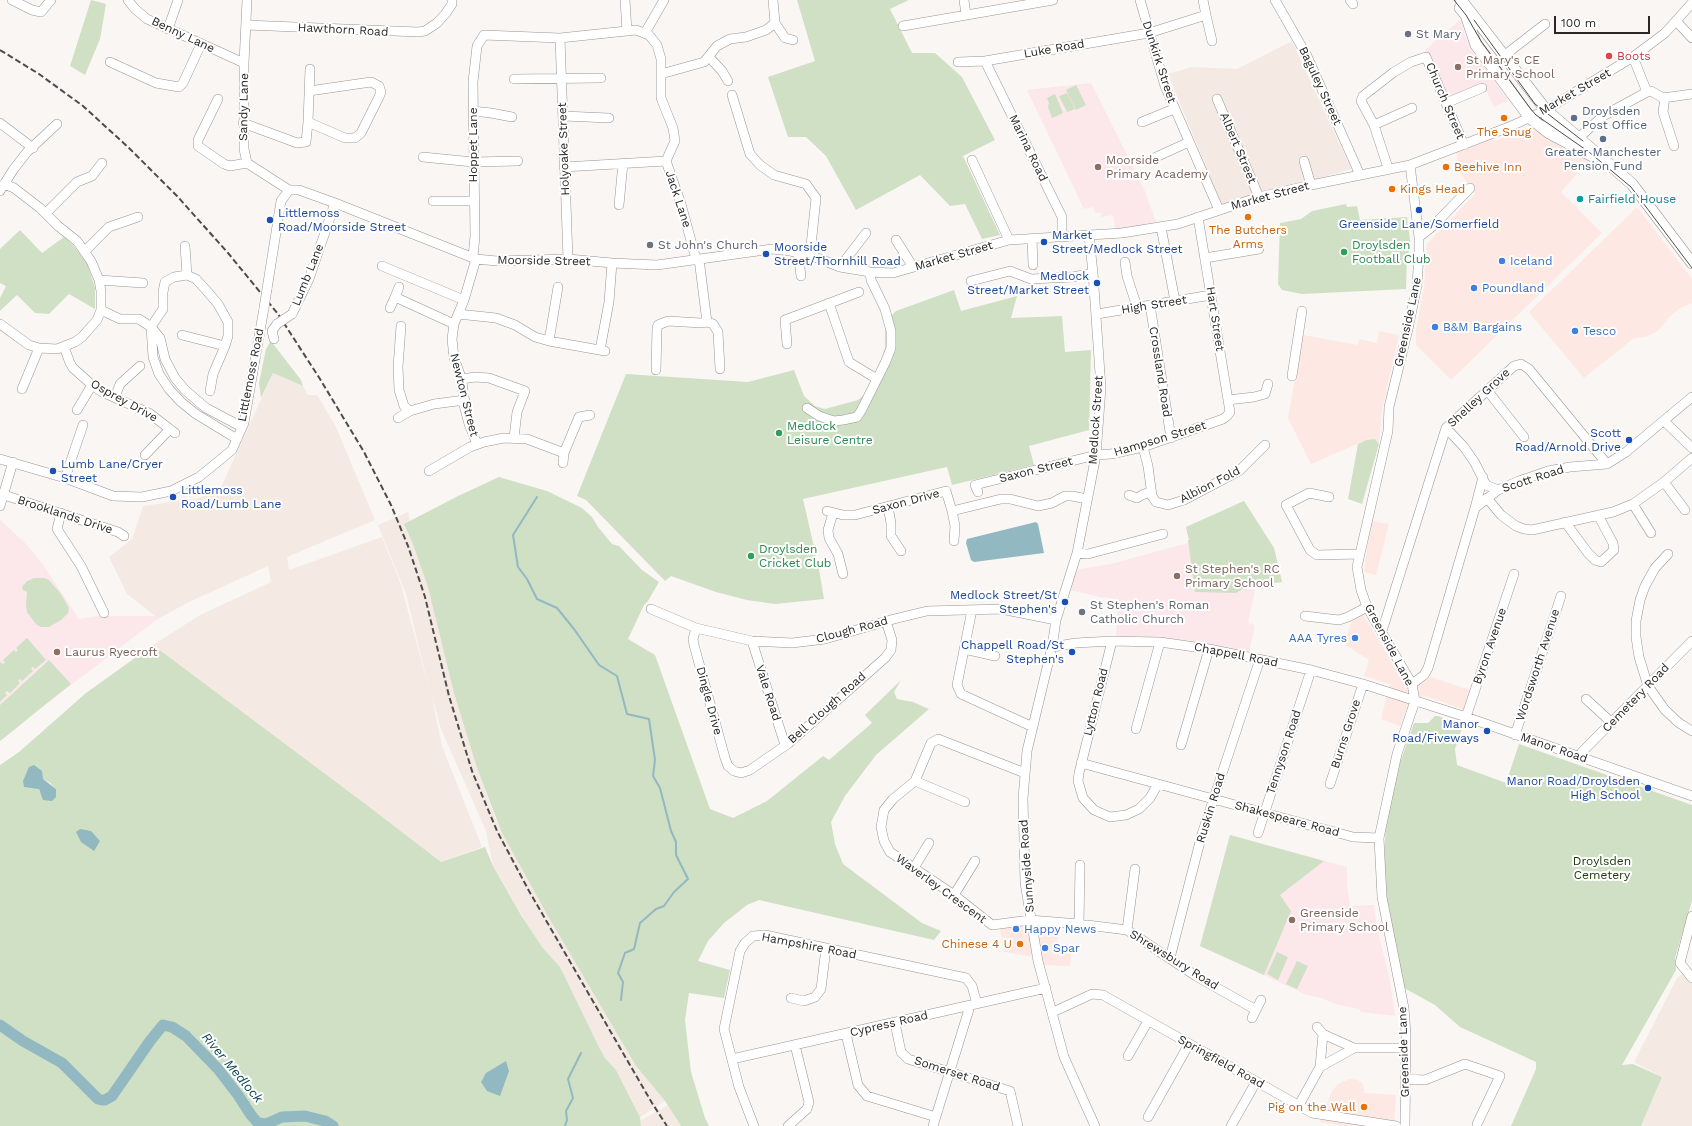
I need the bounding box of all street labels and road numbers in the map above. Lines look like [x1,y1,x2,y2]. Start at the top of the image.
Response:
street label: Benny Lane [149,14,217,56]
street label: Dunkirk Street [1139,19,1179,105]
street label: Hawthorn Road [297,20,389,40]
street label: Luke Road [1023,37,1085,61]
street label: Baguley Street [1295,44,1345,128]
street label: Church Street [1422,60,1468,142]
street label: Market Street [1537,66,1613,118]
street label: Sandy Lane [236,73,252,141]
street label: Holyoake Street [555,102,573,196]
street label: Hoppet Lane [466,107,480,183]
street label: Albert Street [1217,110,1259,186]
street label: Marina Road [1006,112,1050,184]
street label: Jack Lane [662,169,694,229]
street label: Market Street [1229,179,1311,213]
street label: Market Street [913,238,995,274]
street label: Lumb Lane [289,242,327,308]
street label: Moorside Street [497,253,591,269]
street label: Greenside Lane [1391,276,1425,368]
street label: Hart Street [1203,286,1227,352]
street label: High Street [1120,293,1188,317]
street label: Crossland Road [1146,326,1174,418]
street label: Littlemoss Road [235,327,267,423]
street label: Newton Street [447,352,481,438]
street label: Shelley Grove [1445,365,1513,431]
street label: Medlock Street [1086,375,1106,465]
street label: Osprey Drive [88,377,160,425]
street label: Hampson Street [1112,418,1208,460]
street label: Saxon Street [998,454,1074,486]
street label: Scott Road [1500,462,1566,496]
street label: Albion Fold [1177,464,1243,506]
street label: Saxon Drive [871,486,941,518]
street label: Brooklands Drive [15,493,115,537]
street label: Greenside Lane [1361,601,1417,689]
street label: Byron Avenue [1470,606,1510,686]
street label: Wordsworth Avenue [1513,607,1563,723]
street label: Clough Road [815,614,889,646]
street label: Chappell Road [1193,640,1279,670]
street label: Cemetery Road [1600,661,1672,735]
street label: Vale Road [752,663,784,723]
street label: Dingle Drive [693,665,725,737]
street label: Lytton Road [1081,666,1111,738]
street label: Bell Clough Road [785,669,869,747]
street label: Burns Grove [1328,698,1364,770]
street label: Tennyson Road [1264,708,1304,796]
street label: Manor Road [1519,730,1589,766]
street label: Ruskin Road [1194,771,1228,845]
street label: Shakespeare Road [1233,798,1341,840]
street label: Sunnyside Road [1017,819,1037,913]
street label: Waverley Crescent [893,851,989,927]
street label: Shrewsbury Road [1127,927,1221,993]
street label: Hampshire Road [760,930,858,962]
street label: Greenside Lane [1395,1006,1413,1098]
street label: Cypress Road [849,1008,929,1040]
street label: Springfield Road [1175,1032,1267,1092]
street label: Somerset Road [912,1053,1002,1095]

